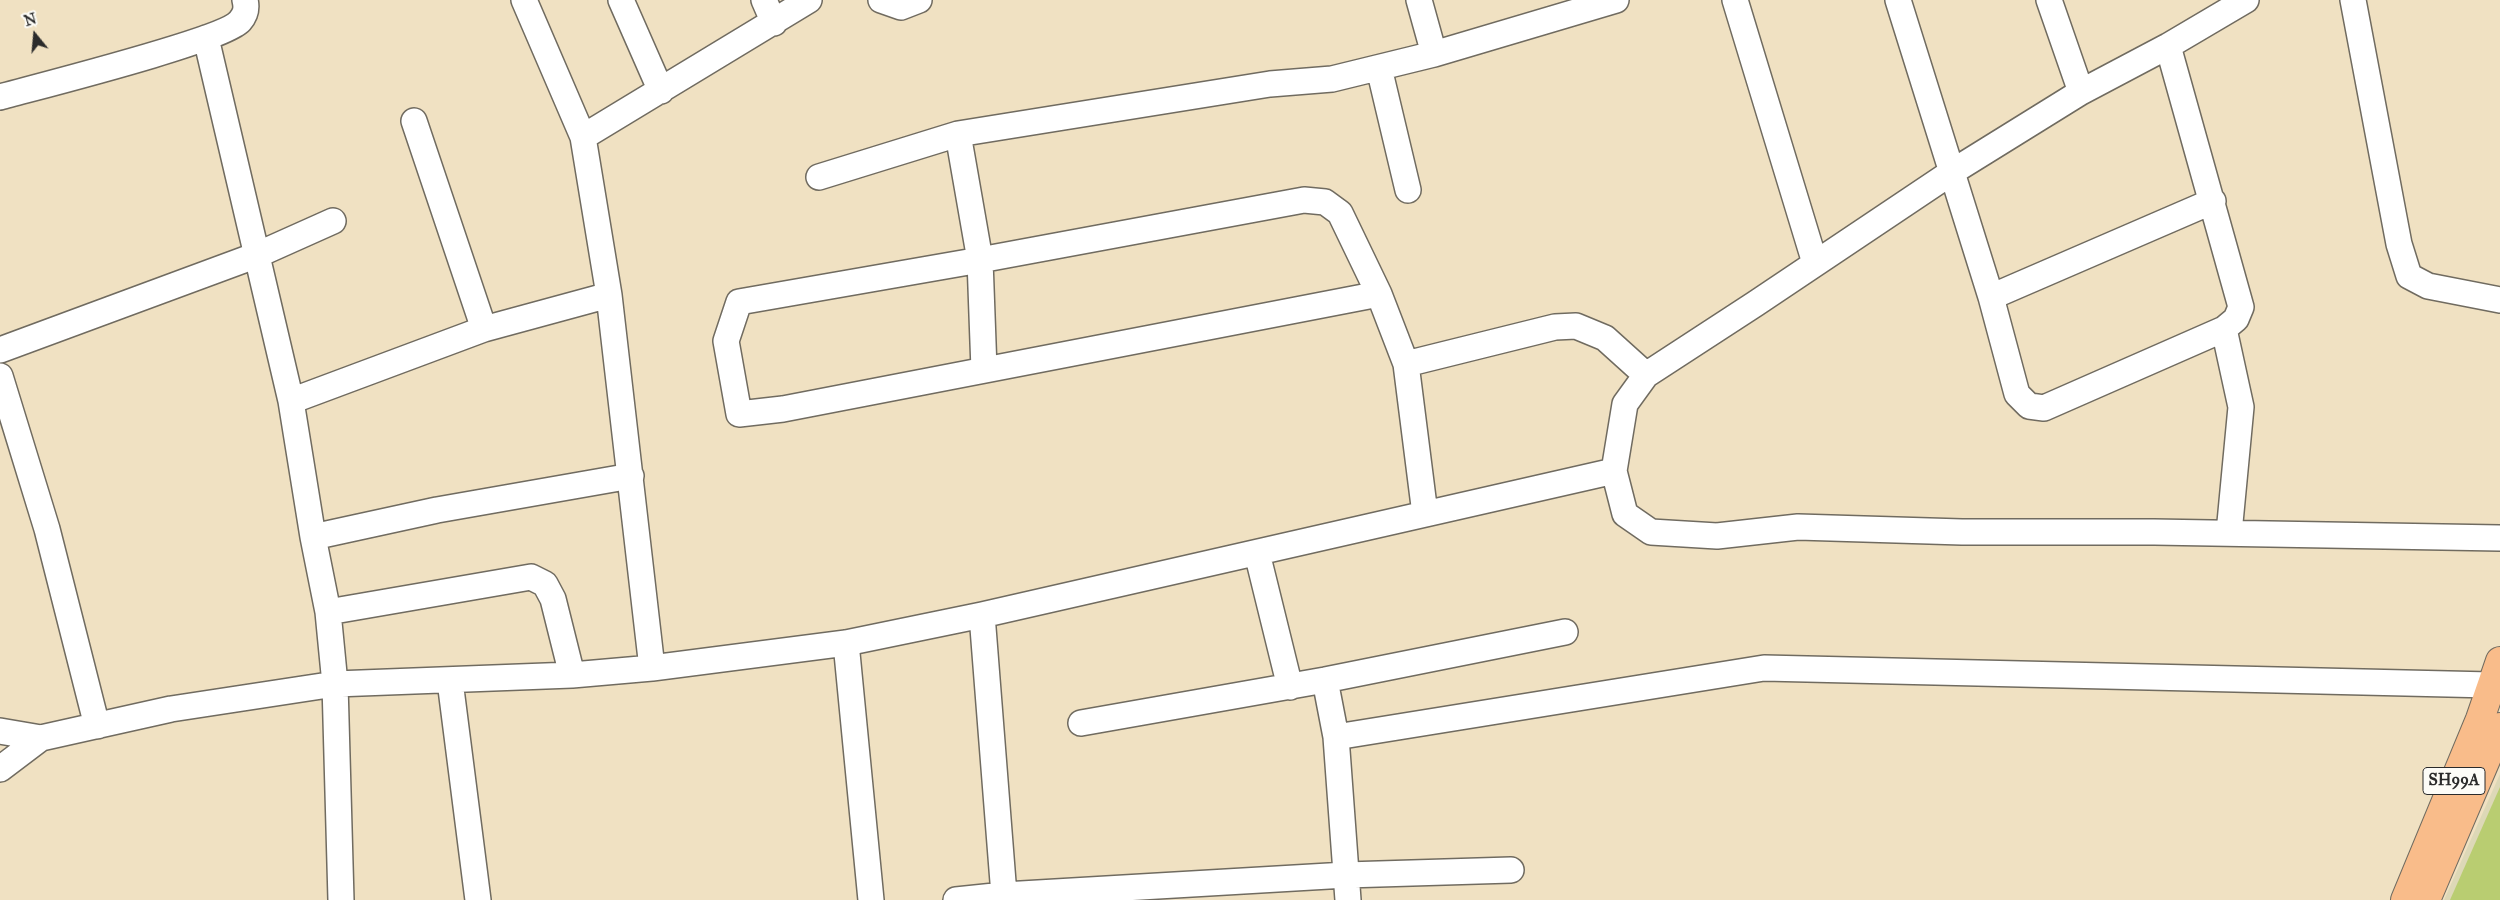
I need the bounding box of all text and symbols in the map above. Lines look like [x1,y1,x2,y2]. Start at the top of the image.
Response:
north arrow [10,10,60,60]
text: N [22,10,39,30]
road number: SH99A [2423,768,2485,794]

